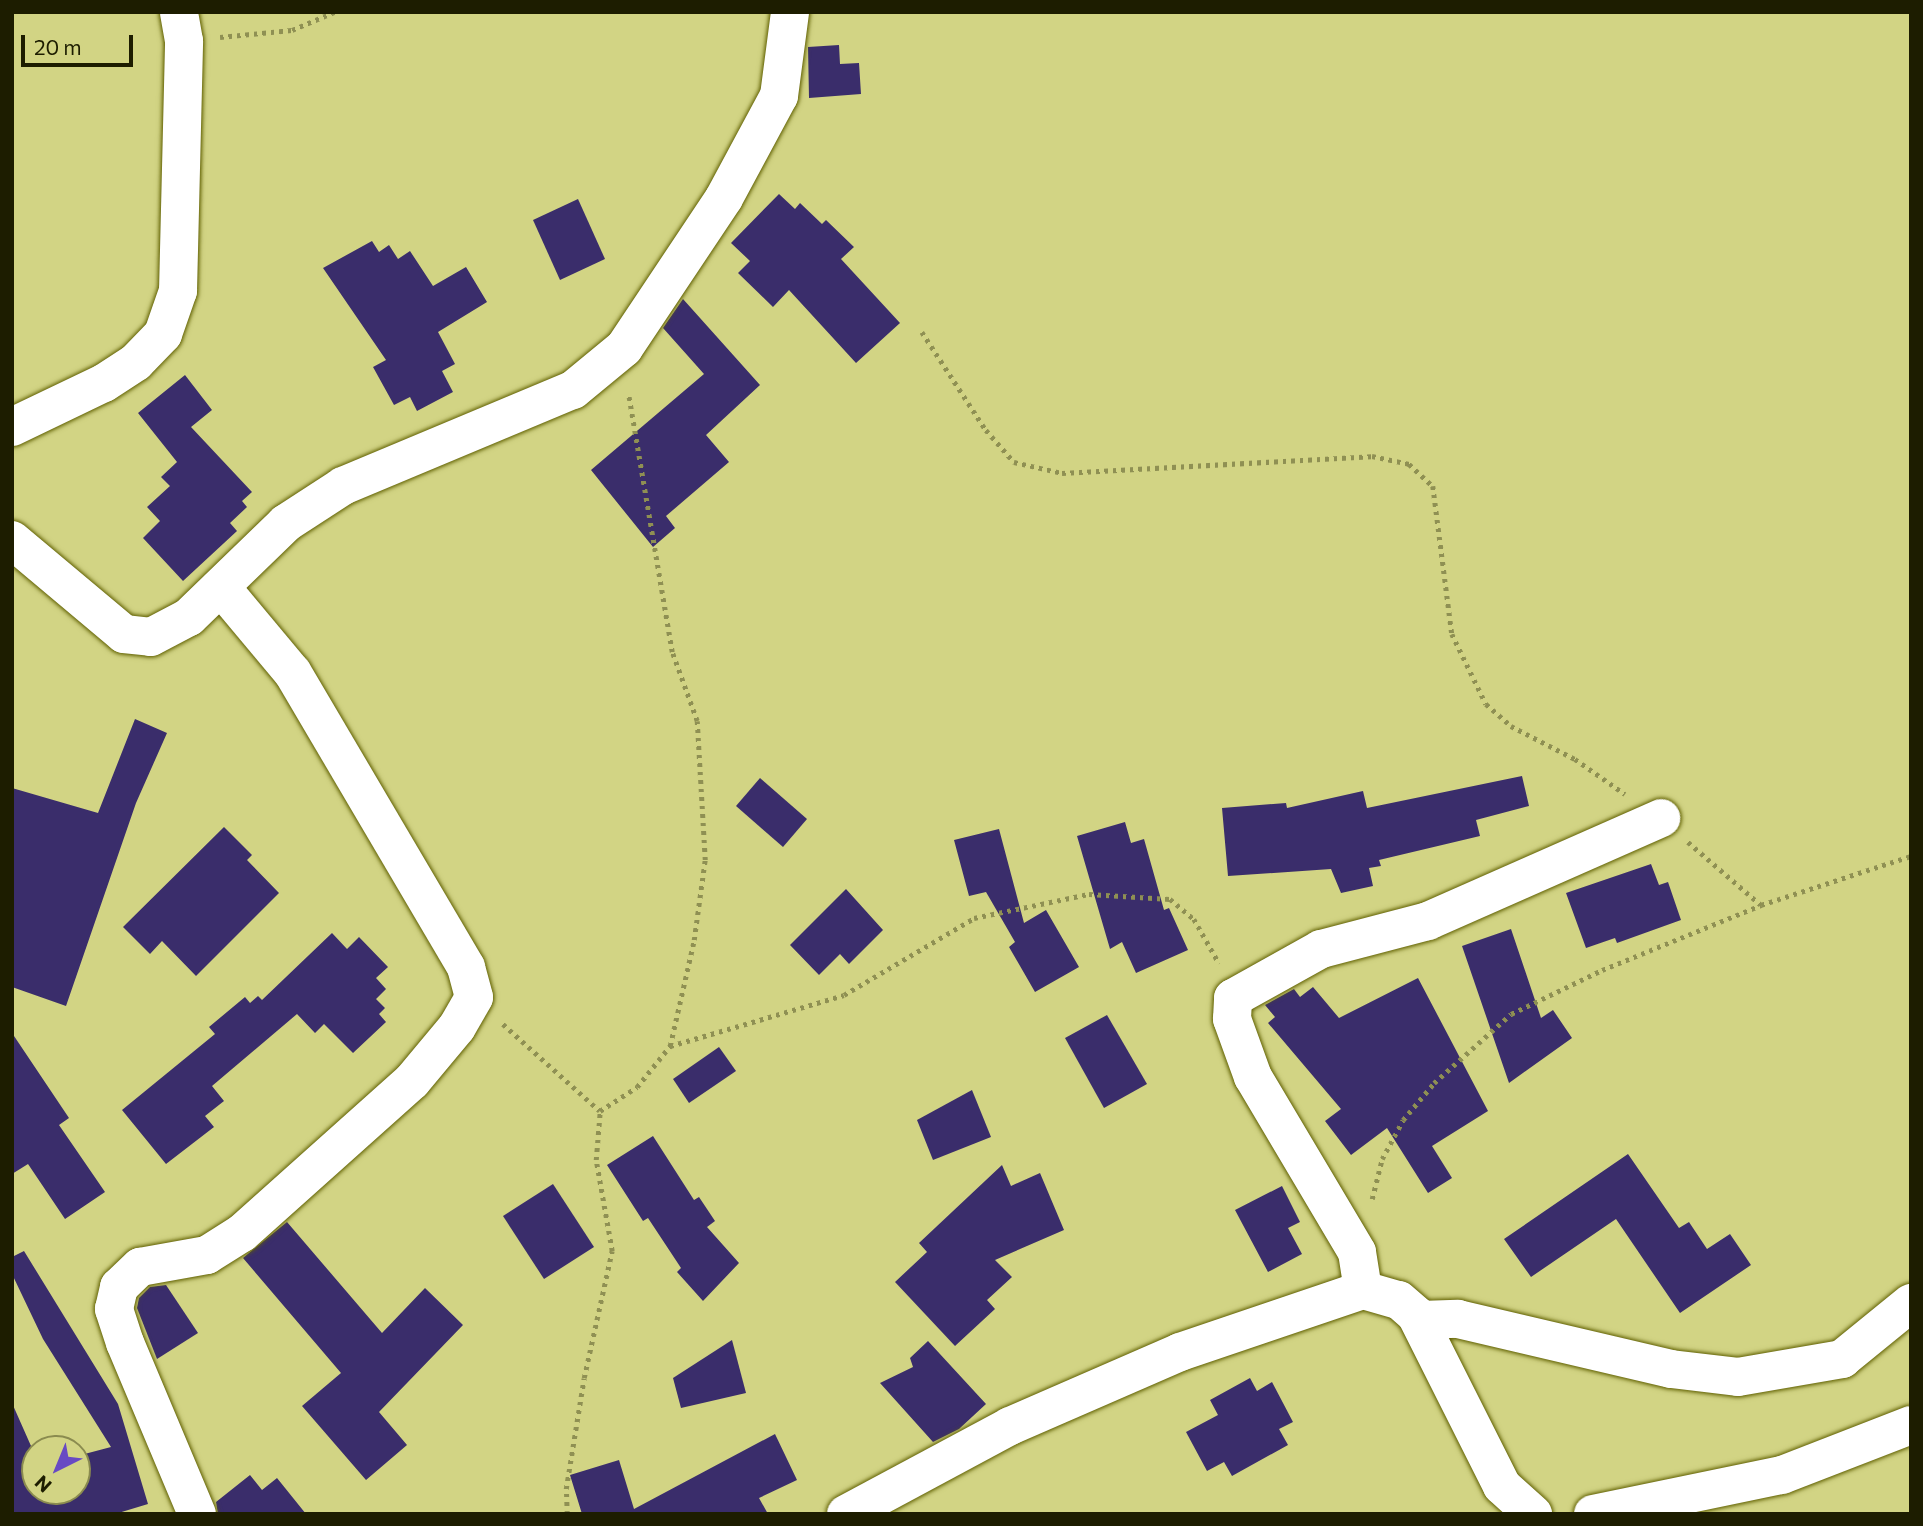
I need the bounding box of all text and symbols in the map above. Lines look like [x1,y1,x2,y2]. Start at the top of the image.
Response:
scale bar [24,21,136,65]
text: 20 m [34,34,82,59]
north arrow [21,1435,91,1505]
text: N [30,1471,56,1498]

